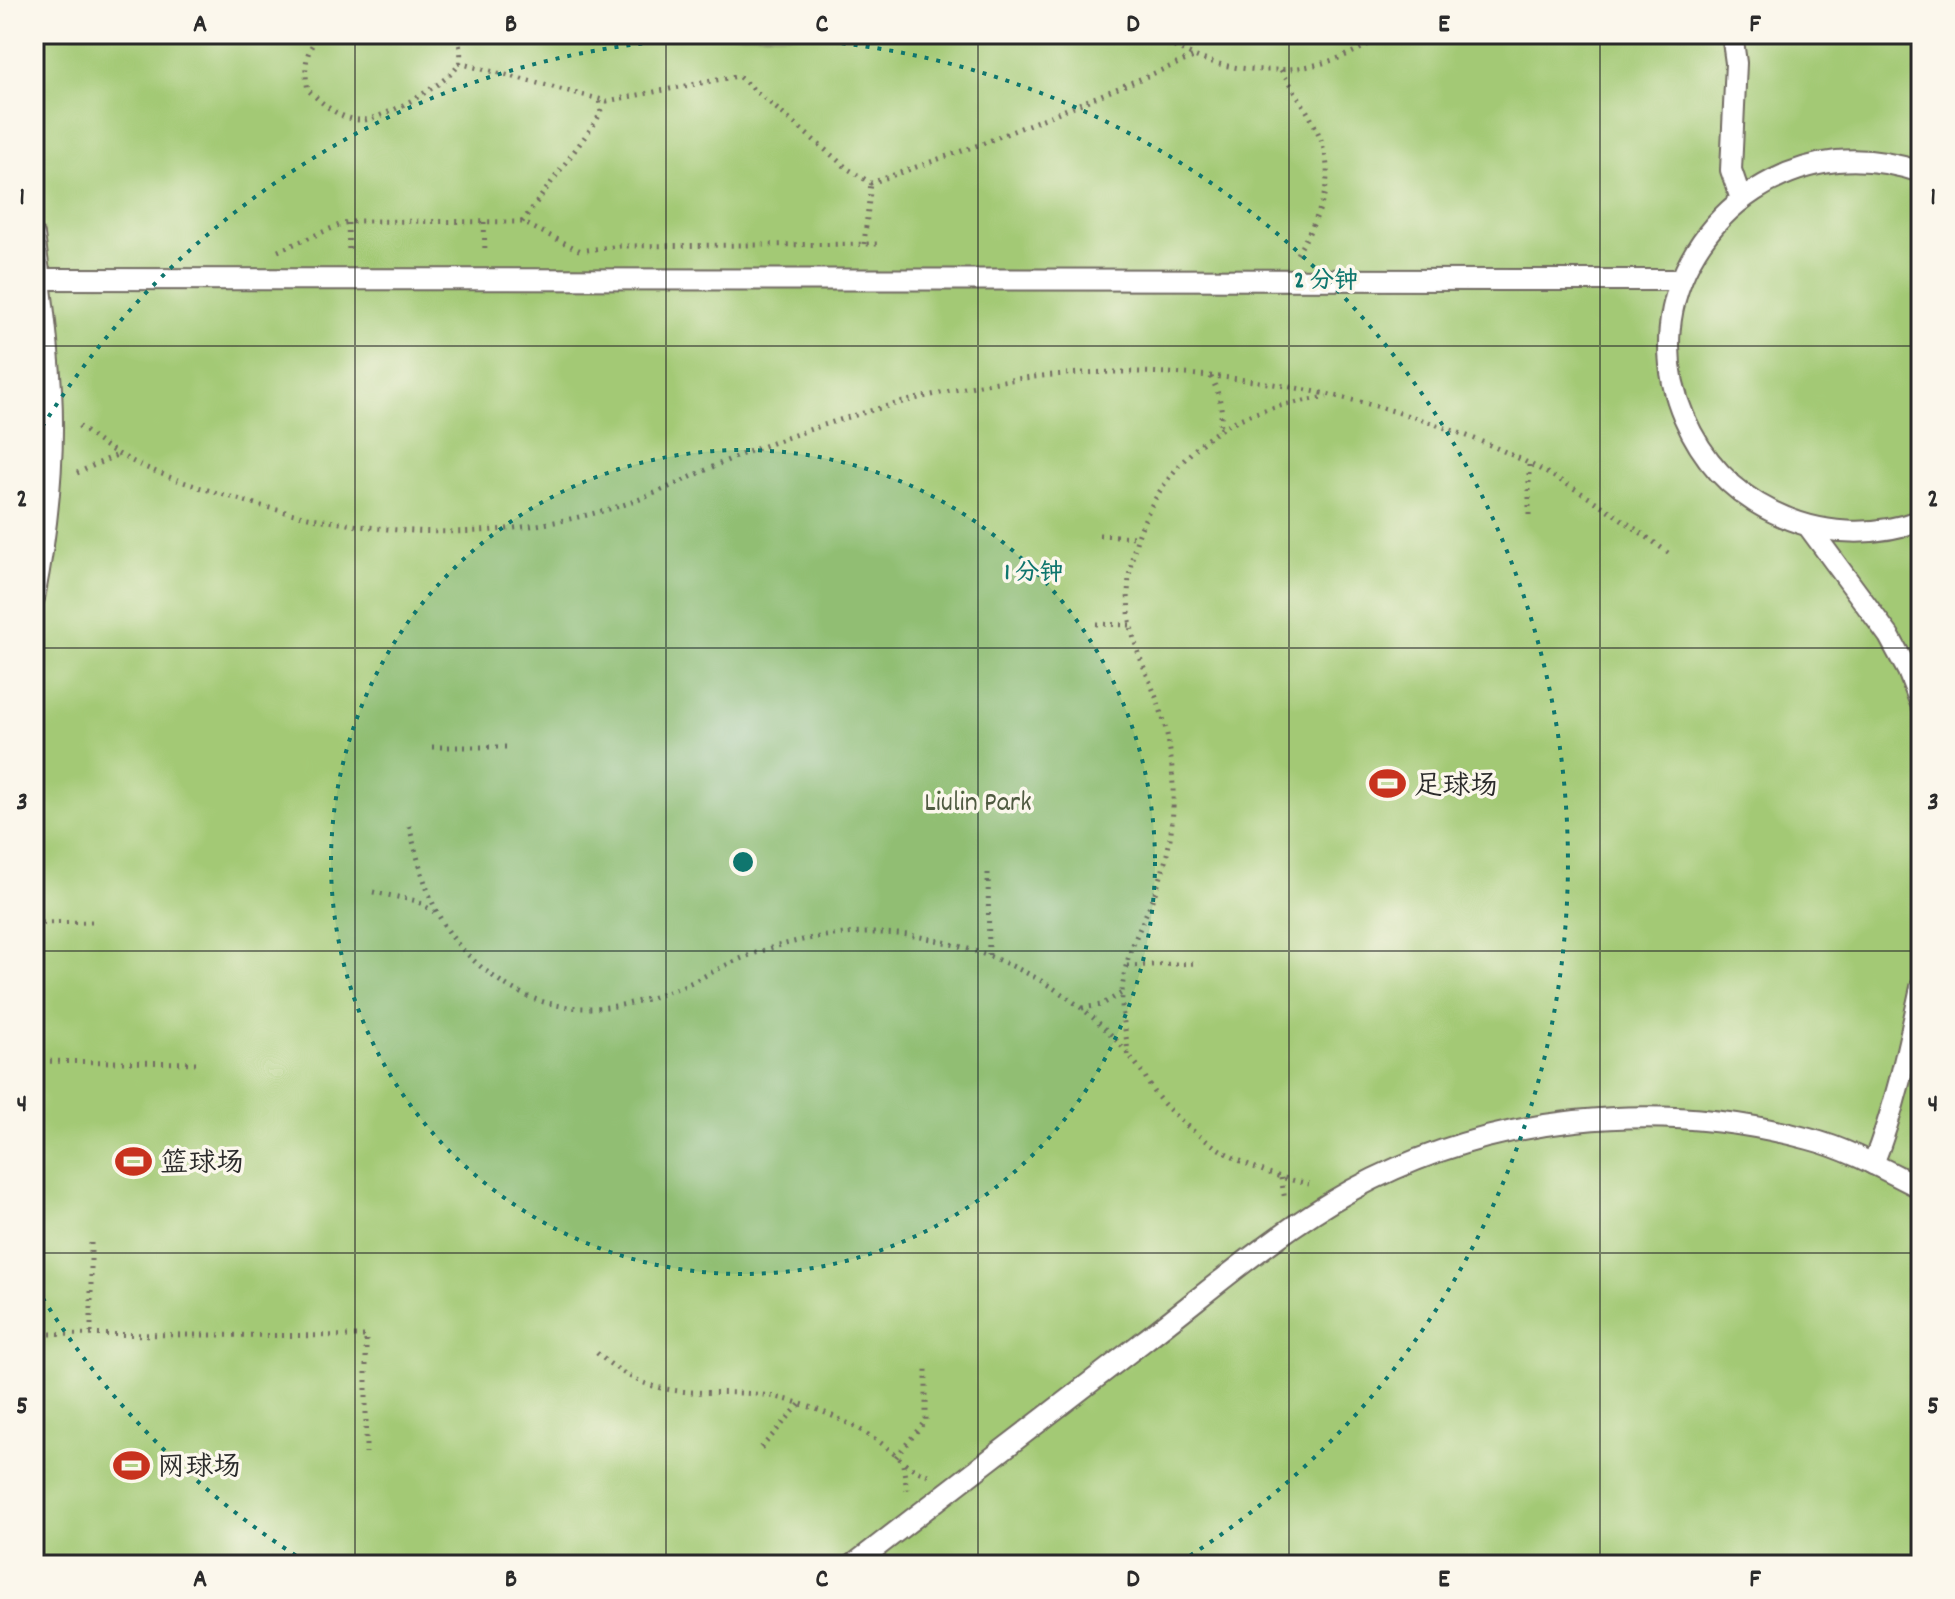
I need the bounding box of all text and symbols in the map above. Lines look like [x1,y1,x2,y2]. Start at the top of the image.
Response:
text: A [193,7,207,44]
text: B [505,7,517,44]
text: C [816,7,829,44]
text: D [1126,7,1140,44]
text: E [1438,7,1450,44]
text: F [1749,7,1761,44]
text: 1 [19,180,25,217]
text: 1 [1930,180,1936,217]
text: 2 分钟 [1294,265,1358,299]
text: 2 [16,482,28,519]
text: 2 [1927,482,1939,519]
text: 1 分钟 [1005,557,1063,591]
sports icon: 足球场 [1369,765,1407,803]
place label: 足球场 [1414,769,1498,809]
text: 3 [16,785,28,822]
park label: Liulin Park [924,785,1032,825]
text: 3 [1927,785,1939,822]
centre of rings [729,848,757,876]
text: 4 [17,1087,27,1124]
text: 4 [1928,1087,1938,1124]
sports icon: 篮球场 [115,1142,153,1180]
place label: 篮球场 [160,1146,244,1186]
text: 5 [16,1389,28,1426]
text: 5 [1927,1389,1939,1426]
sports icon: 网球场 [112,1446,150,1484]
place label: 网球场 [157,1450,241,1490]
text: A [193,1562,207,1599]
text: B [505,1562,517,1599]
text: C [816,1562,829,1599]
text: D [1126,1562,1140,1599]
text: E [1438,1562,1450,1599]
text: F [1749,1562,1761,1599]

